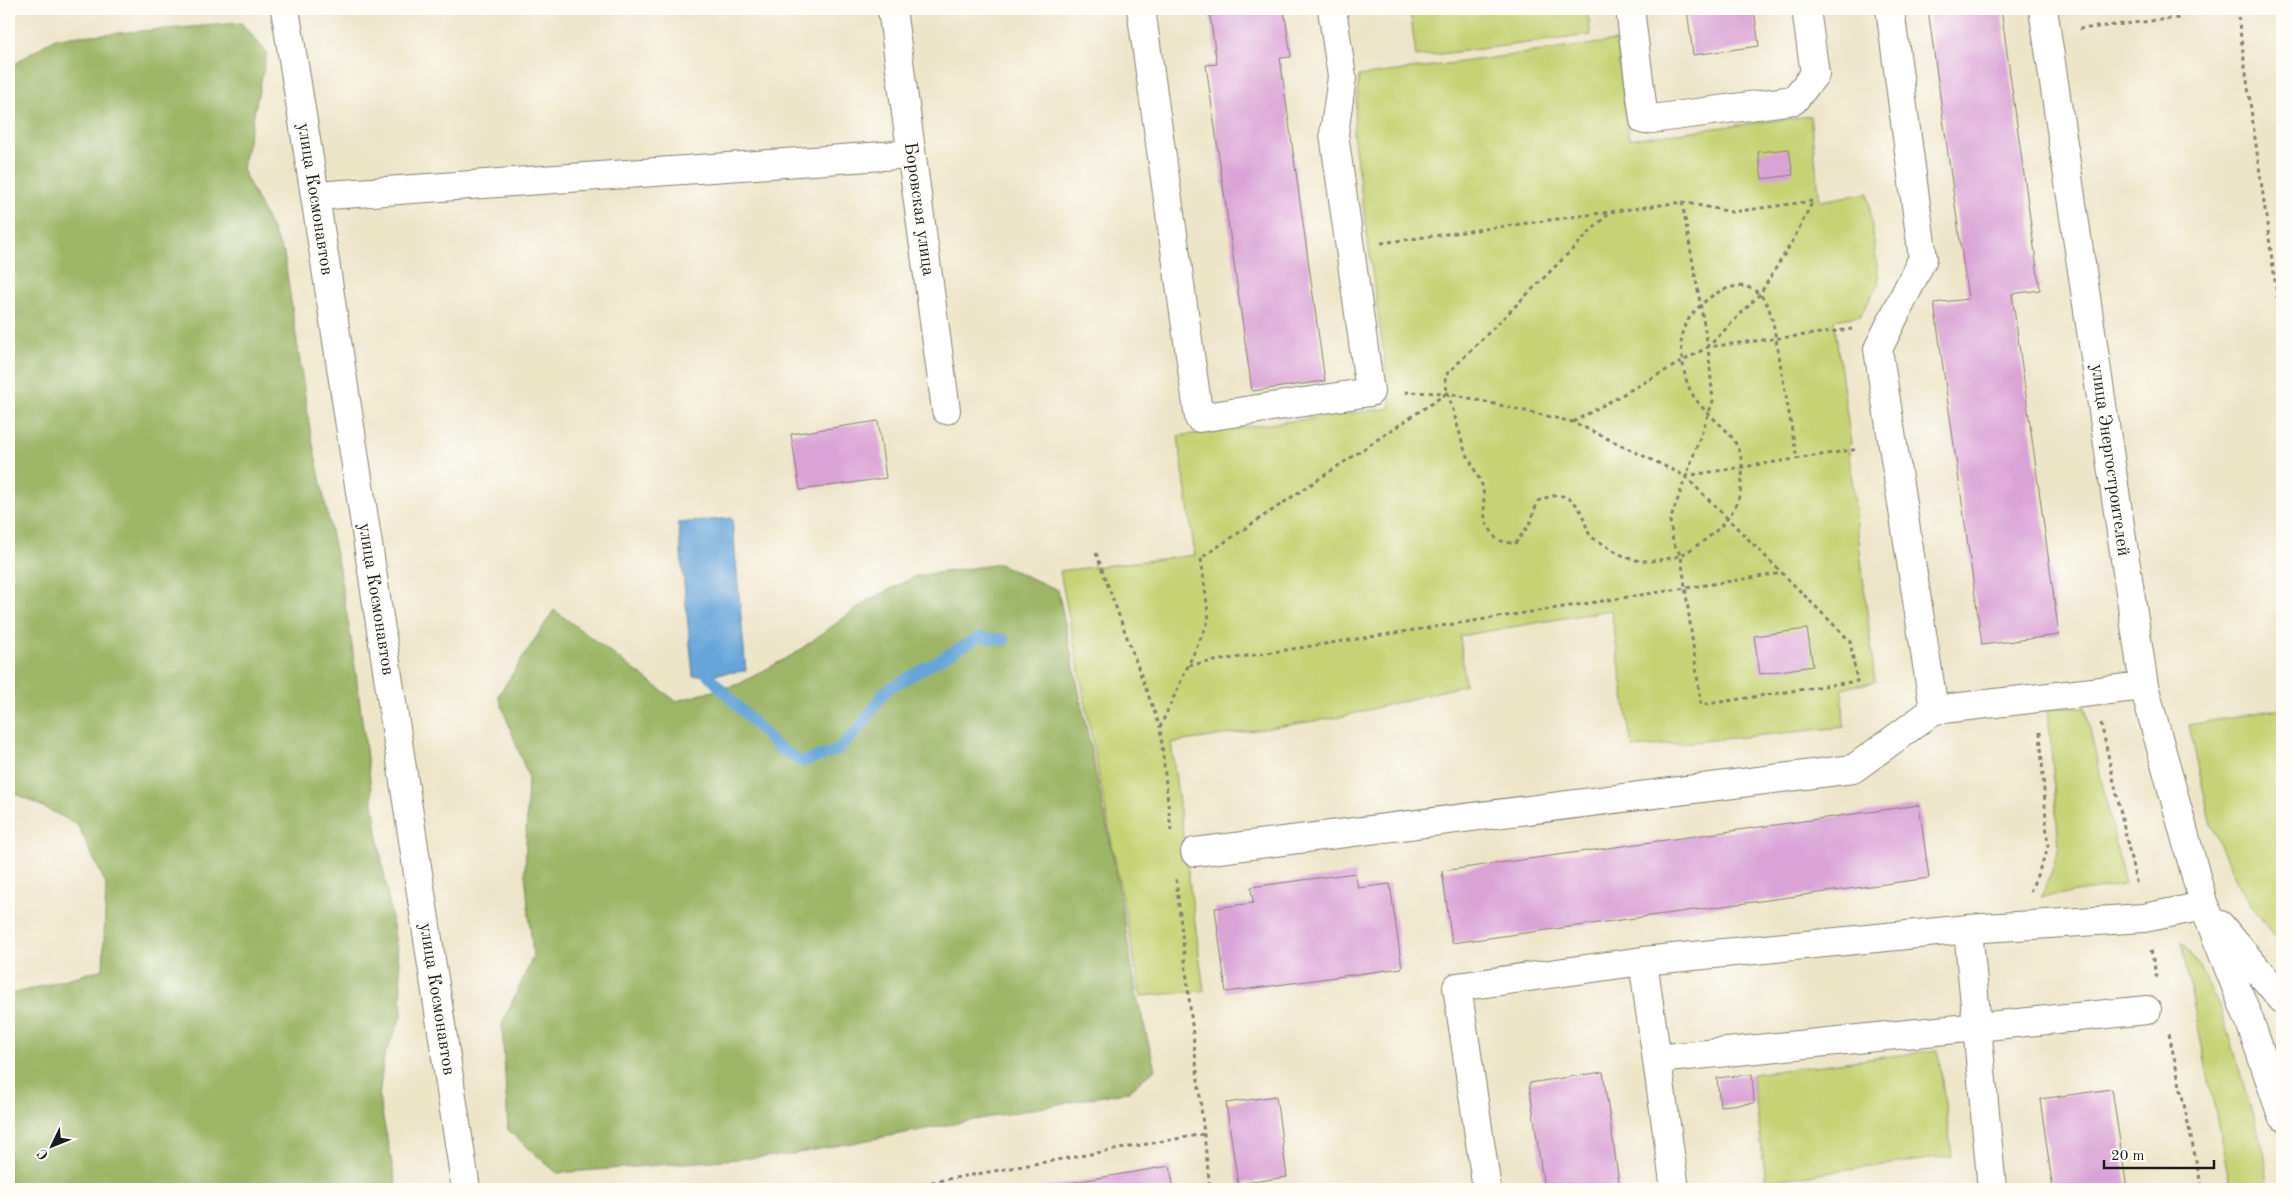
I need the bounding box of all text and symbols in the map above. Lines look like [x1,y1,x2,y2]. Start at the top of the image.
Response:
street label: улица Космонавтов [294,122,336,276]
street label: Боровская улица [901,141,937,277]
street label: улица Энергостроителей [2088,363,2132,557]
street label: улица Космонавтов [355,522,397,676]
street label: улица Космонавтов [416,922,458,1076]
north arrow [28,1120,78,1170]
scale bar [2104,1138,2214,1170]
text: С [35,1146,51,1162]
text: 20 m [2111,1149,2145,1164]

